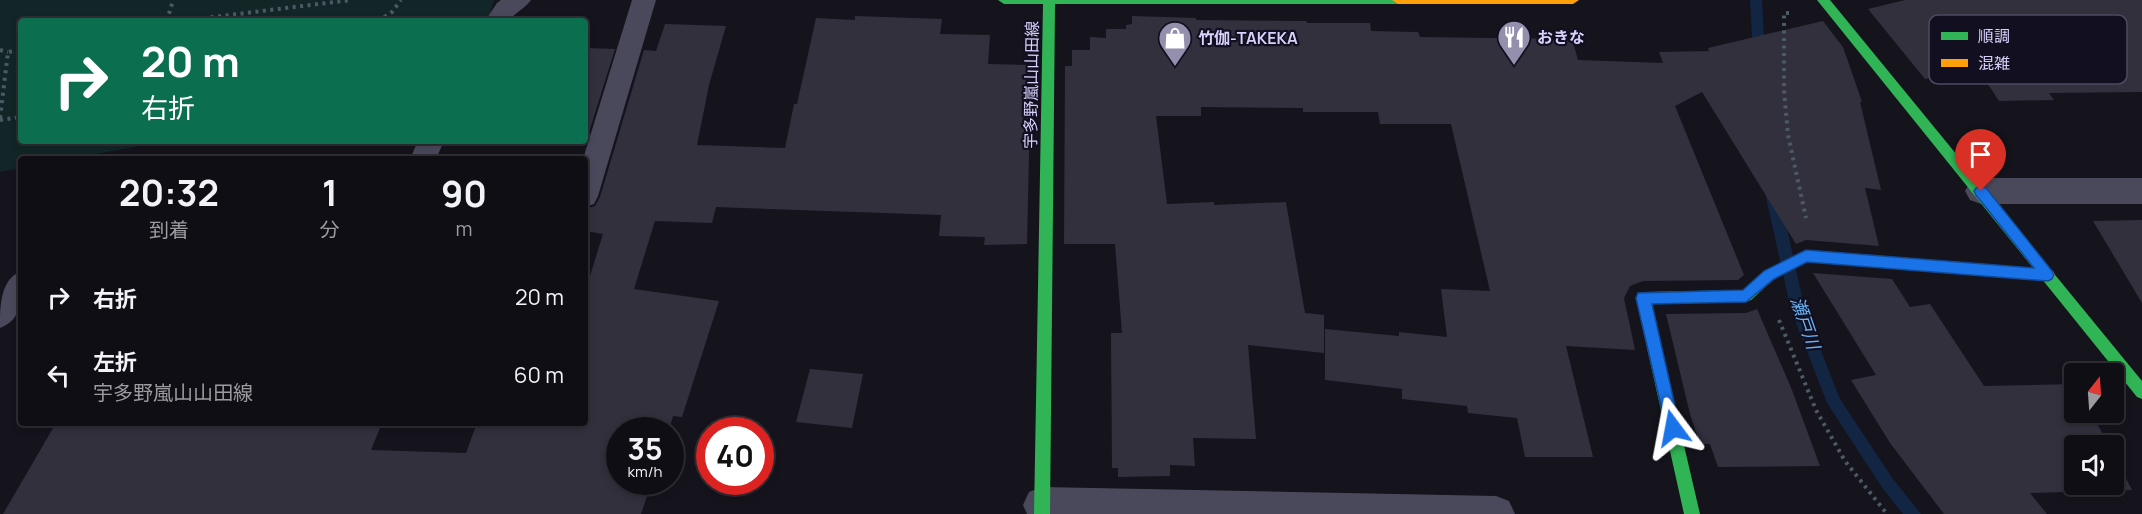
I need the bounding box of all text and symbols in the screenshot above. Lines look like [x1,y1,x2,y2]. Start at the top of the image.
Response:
legend [1929,15,2127,84]
restaurant icon: おきな [1496,19,1532,66]
shop icon: 竹伽-TAKEKA [1157,20,1193,67]
street label: 宇多野嵐山山田線 [1019,21,1043,149]
text: 順調 [1978,25,2010,47]
place label: おきな [1537,26,1585,48]
place label: 竹伽-TAKEKA [1198,27,1298,49]
text: 20 m [141,32,240,90]
icon: right [42,42,120,120]
text: 混雑 [1978,52,2010,74]
text: 右折 [141,89,195,126]
pin [1955,129,2006,191]
icon: arrive [1964,138,1997,171]
text: 20:32 [119,168,219,217]
text: 1 [322,168,338,217]
text: 90 [441,169,487,218]
text: m [455,215,472,242]
text: 到着 [149,216,189,243]
text: 分 [320,216,340,243]
icon: right [42,281,75,314]
text: 20 m [515,282,564,312]
text: 右折 [93,284,137,314]
water label: 瀬戸川 [1786,293,1827,354]
text: 左折 [93,347,137,377]
icon: left [42,359,75,392]
text: 60 m [514,360,564,390]
north arrow [2064,363,2124,423]
map controls [2064,363,2124,495]
text: 宇多野嵐山山田線 [93,379,253,406]
position arrow [1641,396,1705,460]
speed limit sign: 40 [696,417,774,495]
text: 35 [627,428,663,469]
button: sound [2064,435,2124,495]
text: km/h [628,461,662,482]

